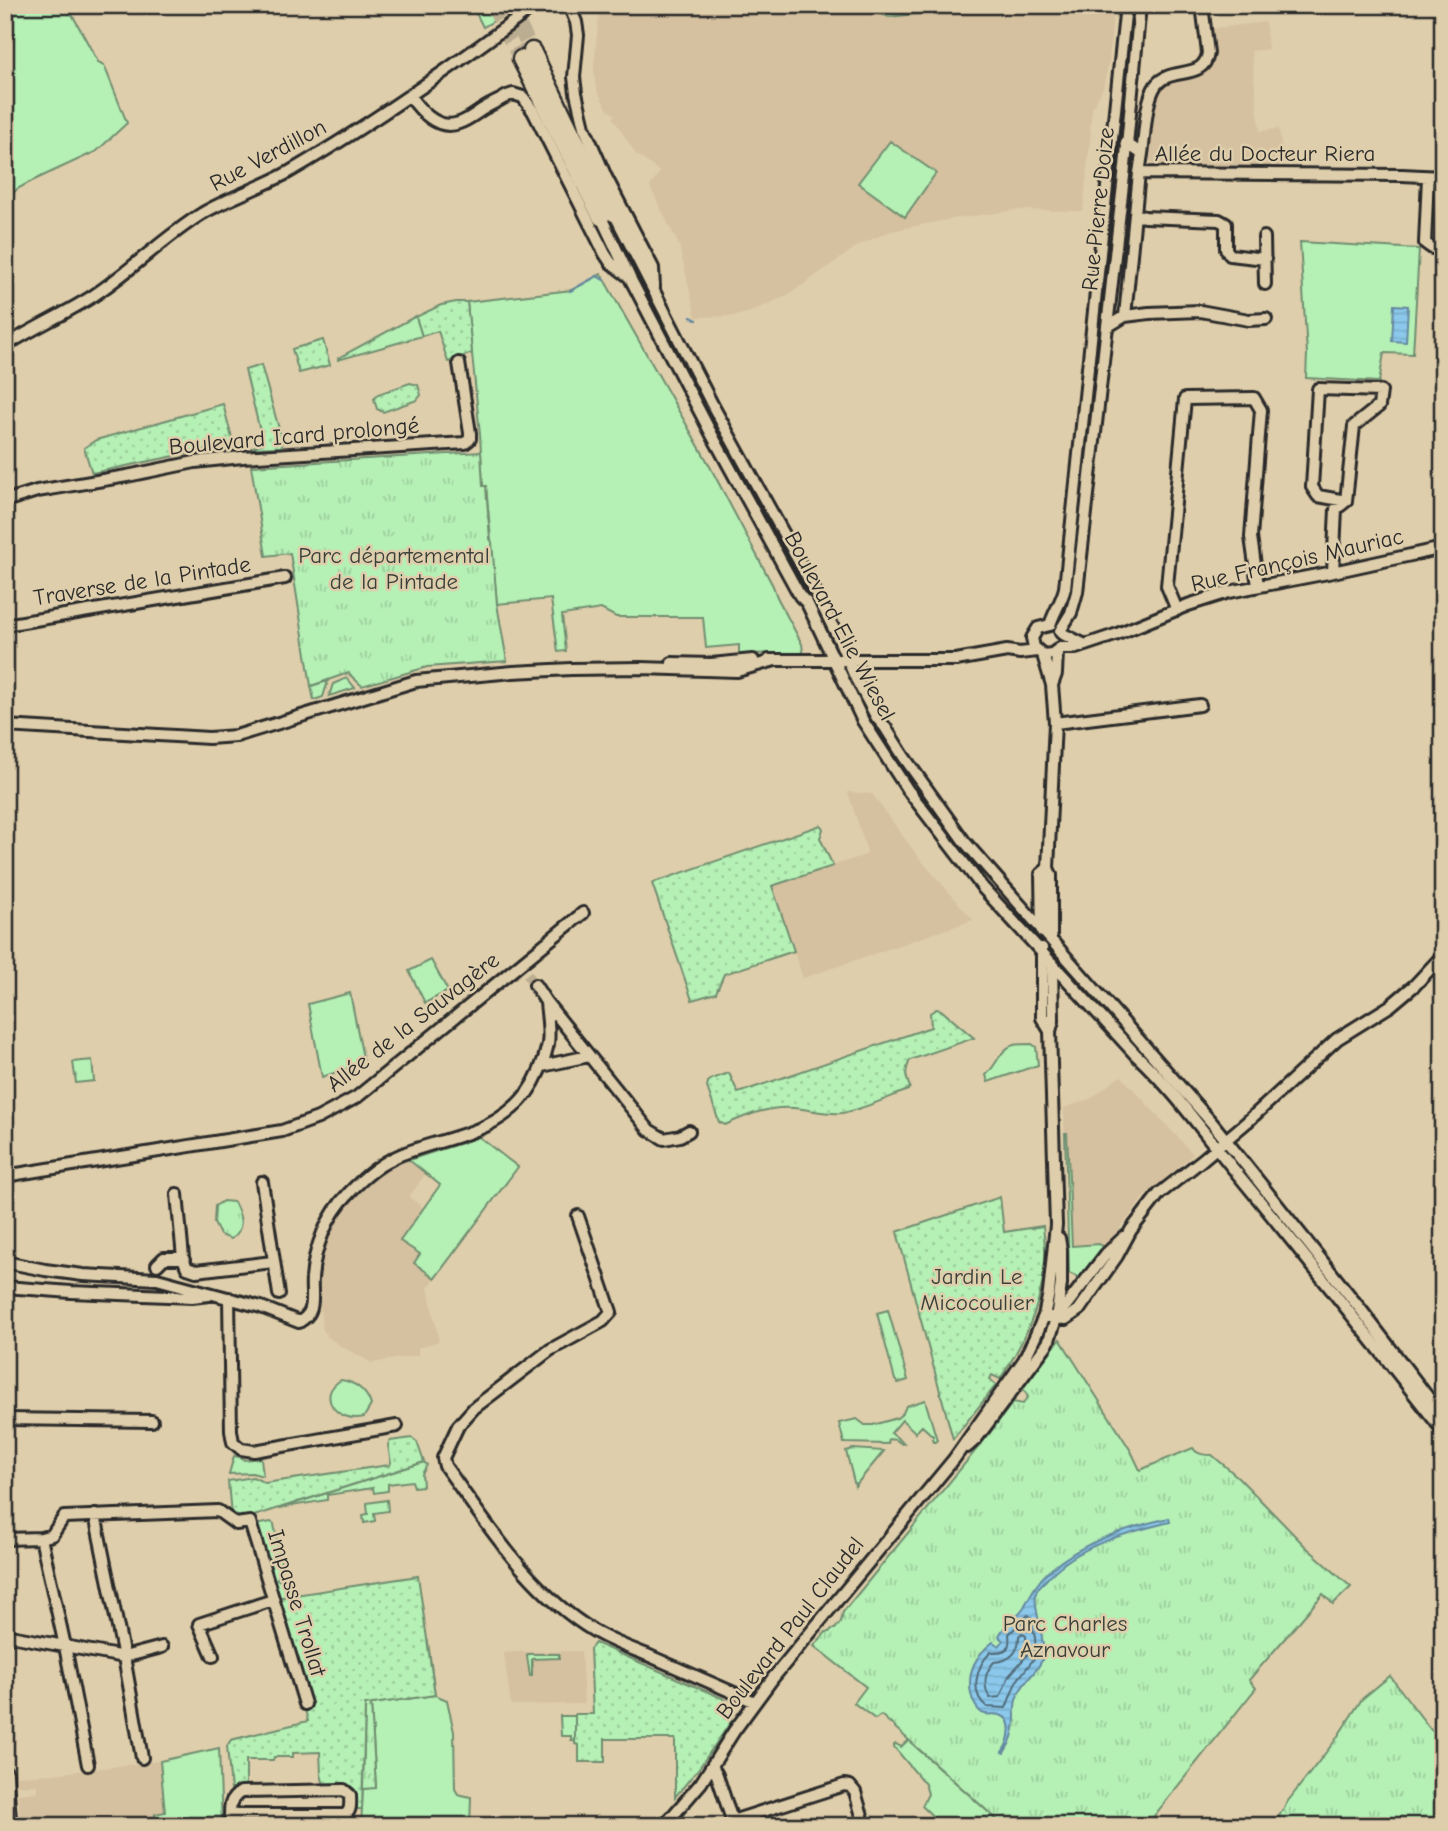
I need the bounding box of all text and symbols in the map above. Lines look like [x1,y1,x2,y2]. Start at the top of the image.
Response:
street label: Rue Verdillon [205,113,331,197]
street label: Rue Pierre Doize [1076,126,1120,292]
street label: Allée du Docteur Riera [1155,140,1375,167]
street label: Boulevard Icard prolongé [168,412,420,460]
street label: Rue François Mauriac [1188,522,1406,598]
street label: Boulevard Elie Wiesel [779,527,901,725]
park label: Parc départemental de la Pintade [298,542,490,595]
street label: Traverse de la Pintade [32,551,252,611]
street label: Allée de la Sauvagère [321,946,505,1098]
park label: Jardin Le Micocoulier [920,1263,1035,1316]
street label: Impasse Trollat [262,1526,333,1681]
street label: Boulevard Paul Claudel [710,1531,870,1725]
park label: Parc Charles Aznavour [1003,1610,1127,1663]

